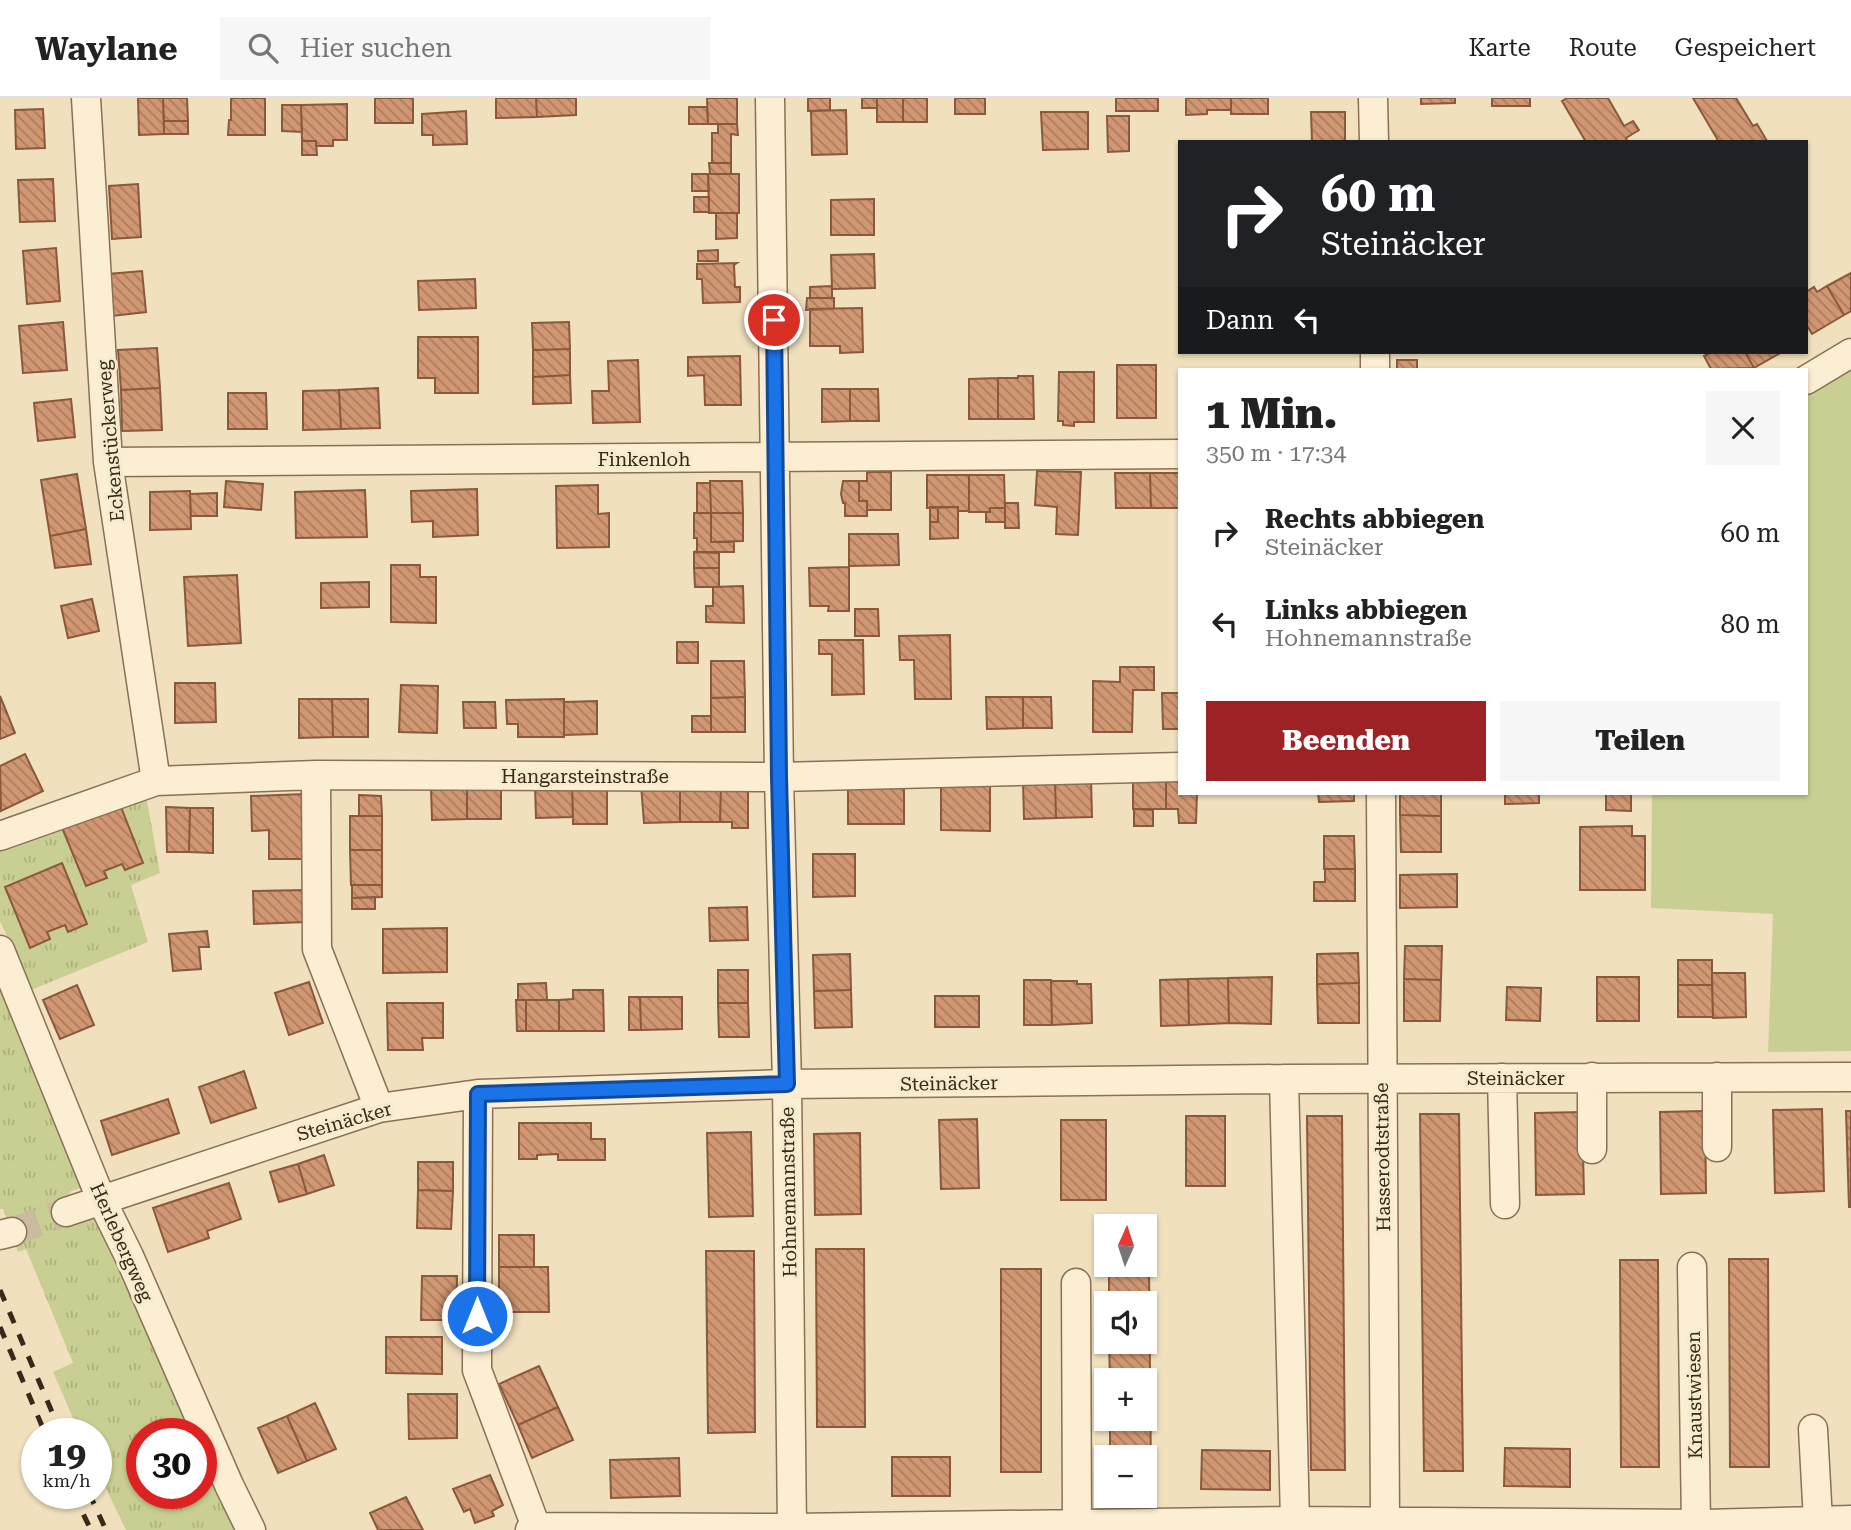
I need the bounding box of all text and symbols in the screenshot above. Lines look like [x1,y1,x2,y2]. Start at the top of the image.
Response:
search box [220,17,710,80]
text: Waylane [35,29,178,68]
icon: search [244,29,282,67]
text: Hier suchen [300,33,452,63]
text: Karte [1468,34,1531,62]
text: Route [1569,34,1637,62]
text: Gespeichert [1675,34,1816,62]
text: 60 m [1321,166,1436,223]
icon: right [1206,168,1297,259]
text: Steinäcker [1321,225,1486,263]
pin [744,290,804,350]
icon: arrive [755,301,793,339]
icon: left [1288,301,1326,339]
text: Dann [1206,305,1274,335]
street label: Eckenstückerweg [92,359,129,523]
text: 1 Min. [1206,389,1338,438]
button: close [1706,391,1780,465]
text: 350 m · 17:34 [1206,440,1346,467]
street label: Finkenloh [597,448,691,471]
text: Rechts abbiegen [1265,504,1484,534]
icon: right [1206,514,1244,552]
text: 60 m [1721,518,1780,548]
text: Steinäcker [1265,534,1383,561]
text: Links abbiegen [1265,595,1468,625]
icon: left [1206,605,1244,643]
text: 80 m [1721,609,1780,639]
text: Hohnemannstraße [1265,625,1472,652]
button: Beenden [1206,701,1486,781]
button: Teilen [1500,701,1780,781]
street label: Hangarsteinstraße [501,765,669,788]
street label: Steinäcker [1467,1067,1565,1090]
street label: Steinäcker [900,1071,998,1096]
street label: Hasserodtstraße [1370,1082,1395,1232]
street label: Steinäcker [294,1097,395,1146]
street label: Hohnemannstraße [776,1106,801,1278]
street label: Herlebergweg [85,1179,158,1305]
north arrow [1094,1214,1157,1278]
map controls [1094,1214,1157,1508]
position arrow [440,1279,514,1353]
button: sound [1094,1291,1157,1354]
street label: Knaustwiesen [1682,1331,1707,1459]
button: + [1094,1368,1157,1431]
speed limit sign: 30 [126,1418,217,1509]
text: 19 [47,1434,86,1475]
button: − [1094,1445,1157,1508]
text: km/h [42,1470,91,1491]

